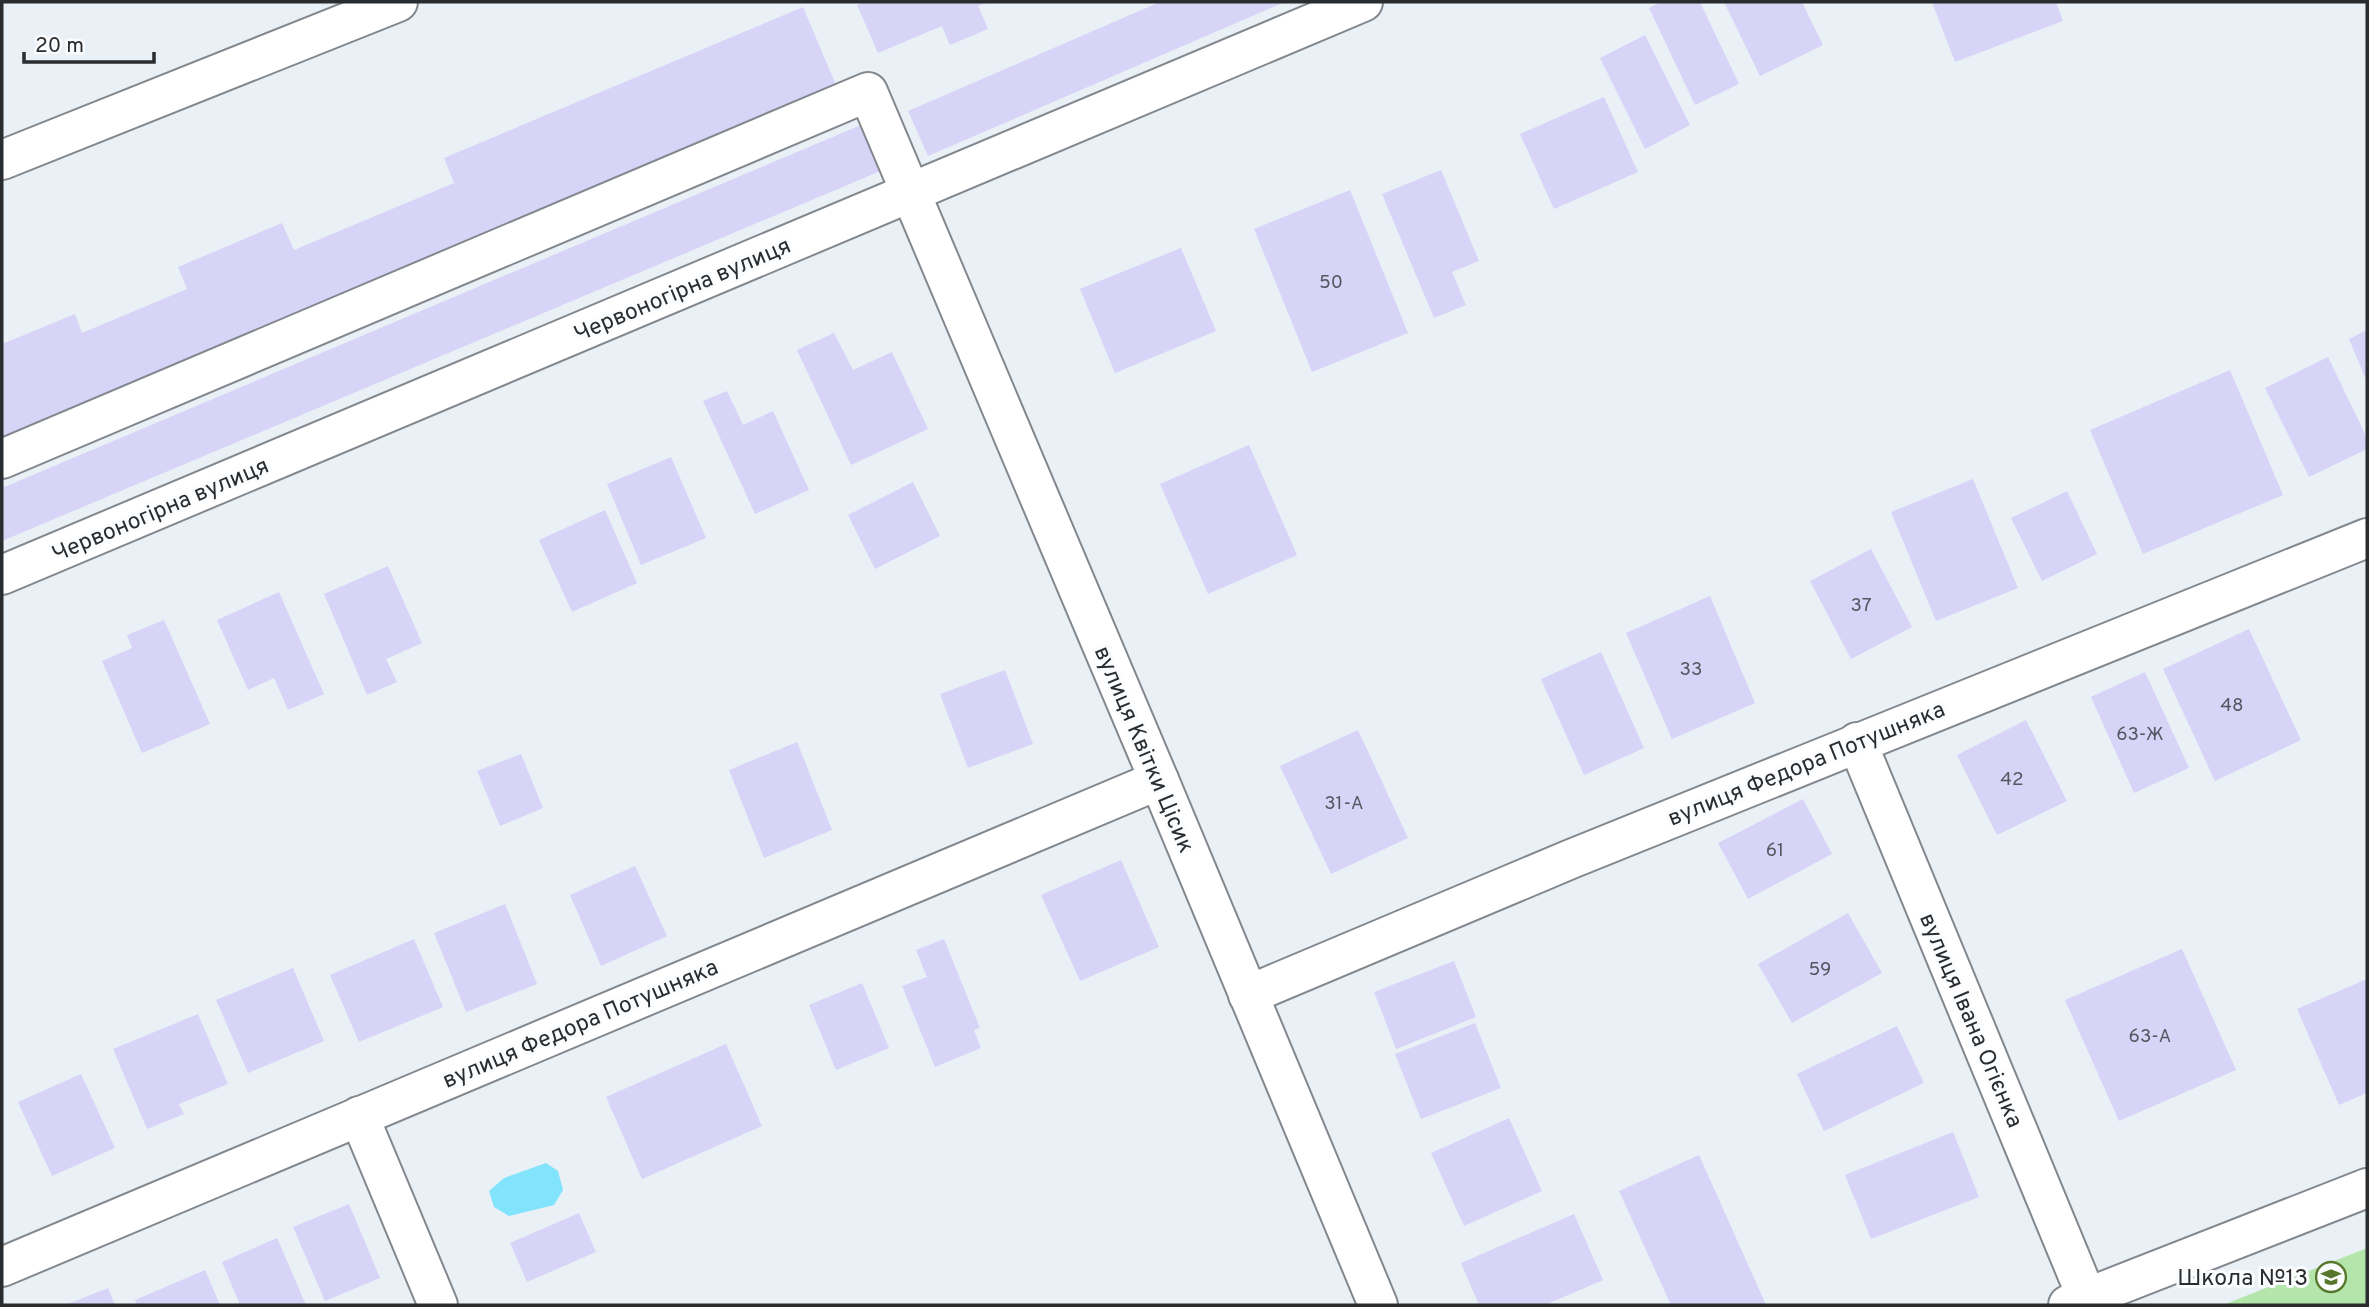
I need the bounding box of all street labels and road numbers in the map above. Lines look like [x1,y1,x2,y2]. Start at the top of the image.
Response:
street label: Червоногірна вулиця [570,232,796,350]
street label: Червоногірна вулиця [48,452,274,570]
street label: вулиця Квітки Цісик [1086,642,1199,858]
street label: вулиця Федора Потушняка [1664,696,1950,834]
street label: вулиця Івана Огієнка [1911,909,2028,1133]
street label: вулиця Федора Потушняка [439,954,723,1097]

